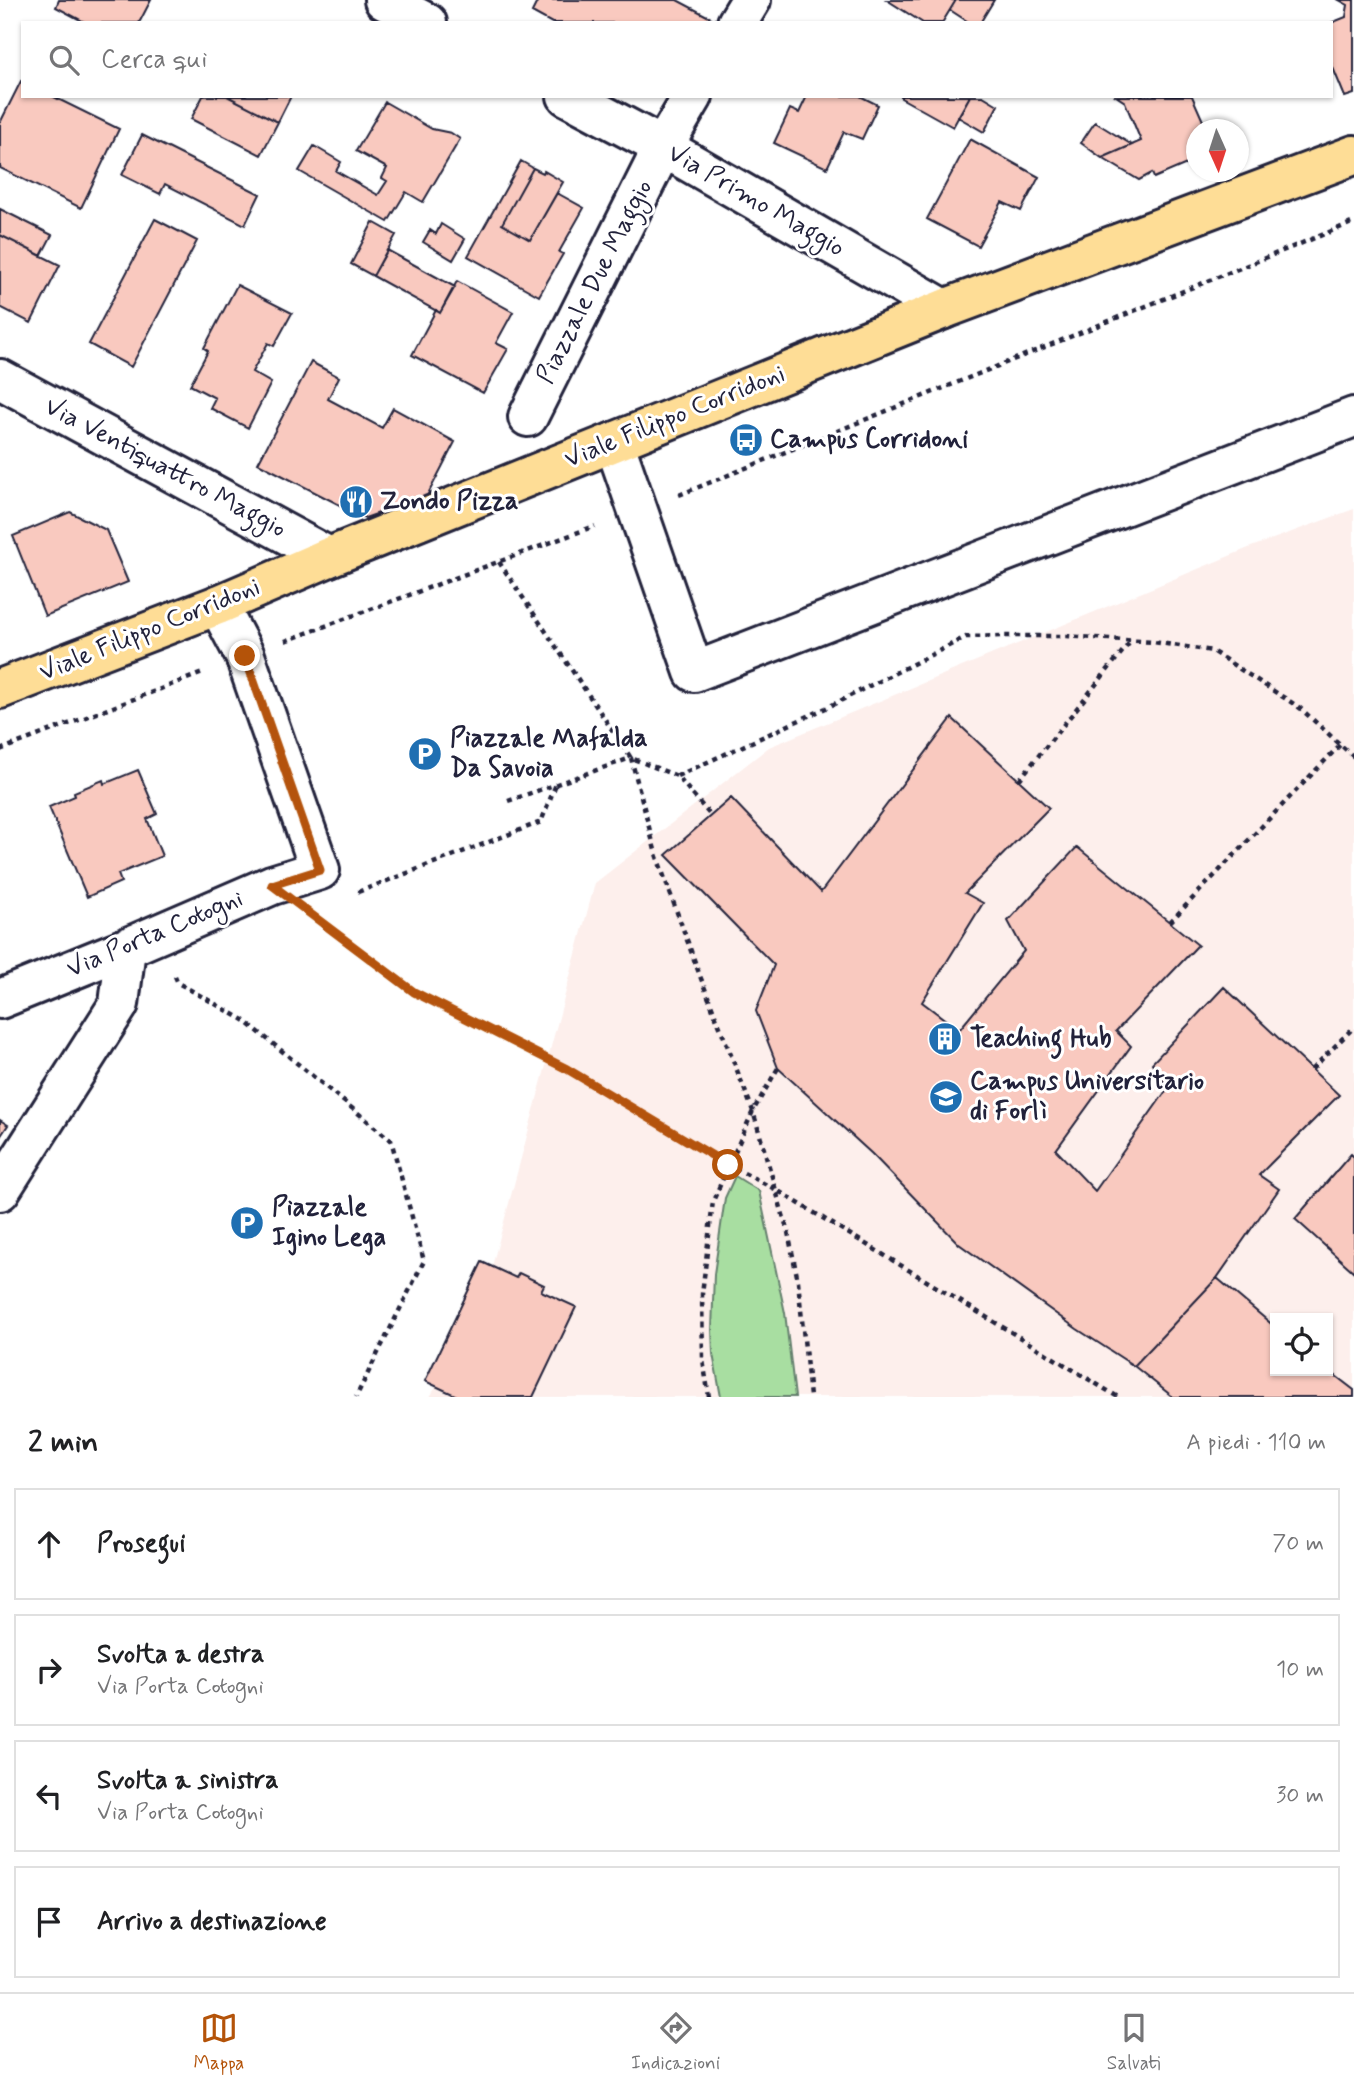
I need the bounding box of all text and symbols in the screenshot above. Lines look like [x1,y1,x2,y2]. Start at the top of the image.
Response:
search box [21,21,1333,98]
icon: search [45,41,83,79]
text: Cerca qui [101,43,207,77]
north arrow [1186,119,1249,182]
street label: Via Primo Maggio [660,137,851,268]
street label: Piazzale Due Maggio [529,174,664,391]
street label: Viale Filippo Corridoni [560,357,790,477]
street label: Via Ventiquattro Maggio [37,390,292,549]
bus stop icon: Campus Corridoni [727,421,765,459]
place label: Campus Corridoni [770,423,968,457]
restaurant icon: Zondo Pizza [337,483,375,521]
place label: Zondo Pizza [380,485,518,519]
street label: Viale Filippo Corridoni [35,570,265,690]
route end [229,640,260,671]
place label: Piazzale Mafalda Da Savoia [450,722,648,786]
parking icon: Piazzale Mafalda Da Savoia [406,735,444,773]
street label: Via Porta Cotogni [62,882,249,988]
building icon: Teaching Hub [926,1020,964,1058]
place label: Teaching Hub [970,1022,1112,1059]
place label: Campus Universitario di Forlì [970,1065,1204,1129]
school or university icon: Campus Universitario di Forlì [927,1078,965,1116]
route start [712,1149,743,1180]
place label: Piazzale Igino Lega [272,1191,386,1256]
parking icon: Piazzale Igino Lega [228,1204,266,1242]
map controls [1270,1313,1333,1376]
button: locate [1270,1313,1333,1376]
text: 2 min [28,1423,98,1462]
text: A piedi · 110 m [1186,1428,1326,1458]
icon: ahead [30,1525,68,1563]
text: Prosegui [97,1527,186,1561]
text: 70 m [1272,1529,1324,1559]
text: Svolta a destra [97,1638,264,1672]
icon: right [30,1651,68,1689]
text: 10 m [1276,1655,1324,1685]
text: Via Porta Cotogni [97,1672,264,1702]
text: Svolta a sinistra [97,1764,279,1798]
icon: left [30,1777,68,1815]
text: 30 m [1276,1781,1324,1811]
text: Via Porta Cotogni [97,1798,264,1828]
icon: arrive [30,1903,68,1941]
text: Arrivo a destinazione [97,1905,327,1939]
tab: Mappa [193,2009,244,2076]
tab: Indicazioni [631,2009,720,2076]
tab: Salvati [1107,2009,1161,2076]

